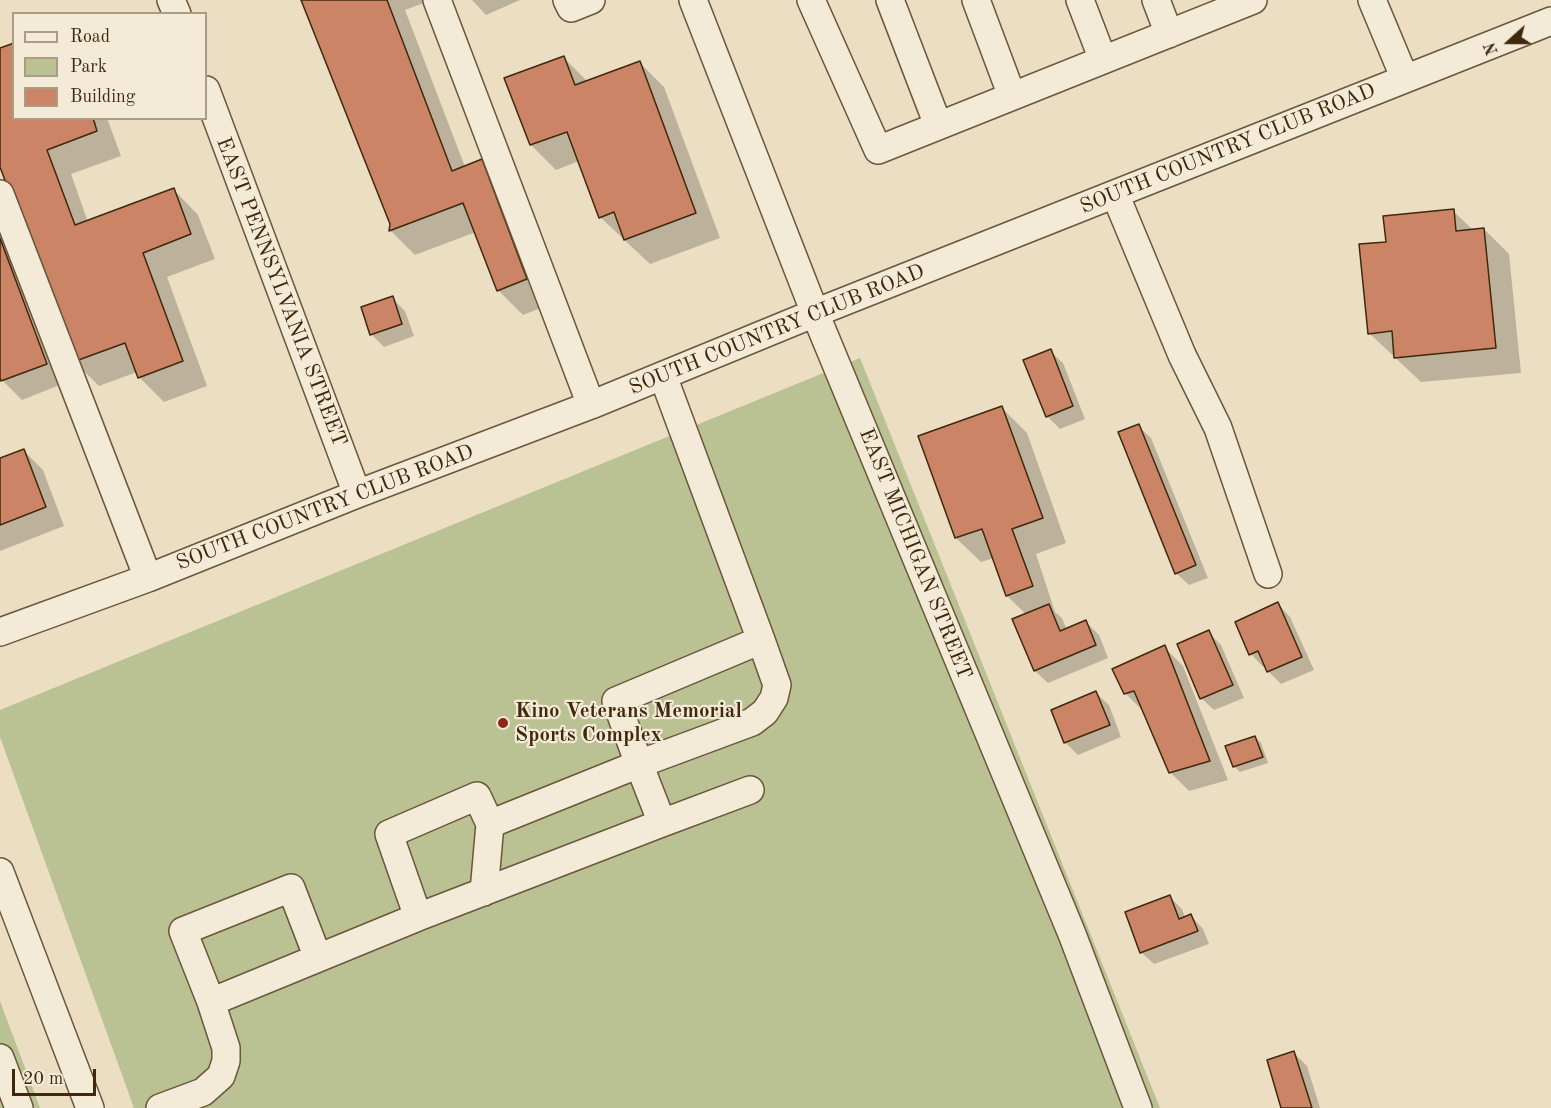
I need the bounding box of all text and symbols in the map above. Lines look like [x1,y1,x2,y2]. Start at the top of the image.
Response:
legend [12,12,207,120]
north arrow [1479,12,1539,72]
text: Road [70,28,110,46]
text: N [1483,40,1502,57]
text: Park [70,58,107,76]
street label: SOUTH COUNTRY CLUB ROAD [1077,78,1379,220]
text: Building [70,88,135,106]
street label: EAST PENNSYLVANIA STREET [210,134,352,450]
street label: SOUTH COUNTRY CLUB ROAD [626,259,928,401]
street label: EAST MICHIGAN STREET [853,425,977,683]
street label: SOUTH COUNTRY CLUB ROAD [173,440,477,576]
place label: Kino Veterans Memorial Sports Complex [515,698,742,748]
marker: Kino Veterans Memorial Sports Complex [496,716,510,730]
scale bar [15,1057,99,1095]
text: 20 m [23,1070,63,1088]

